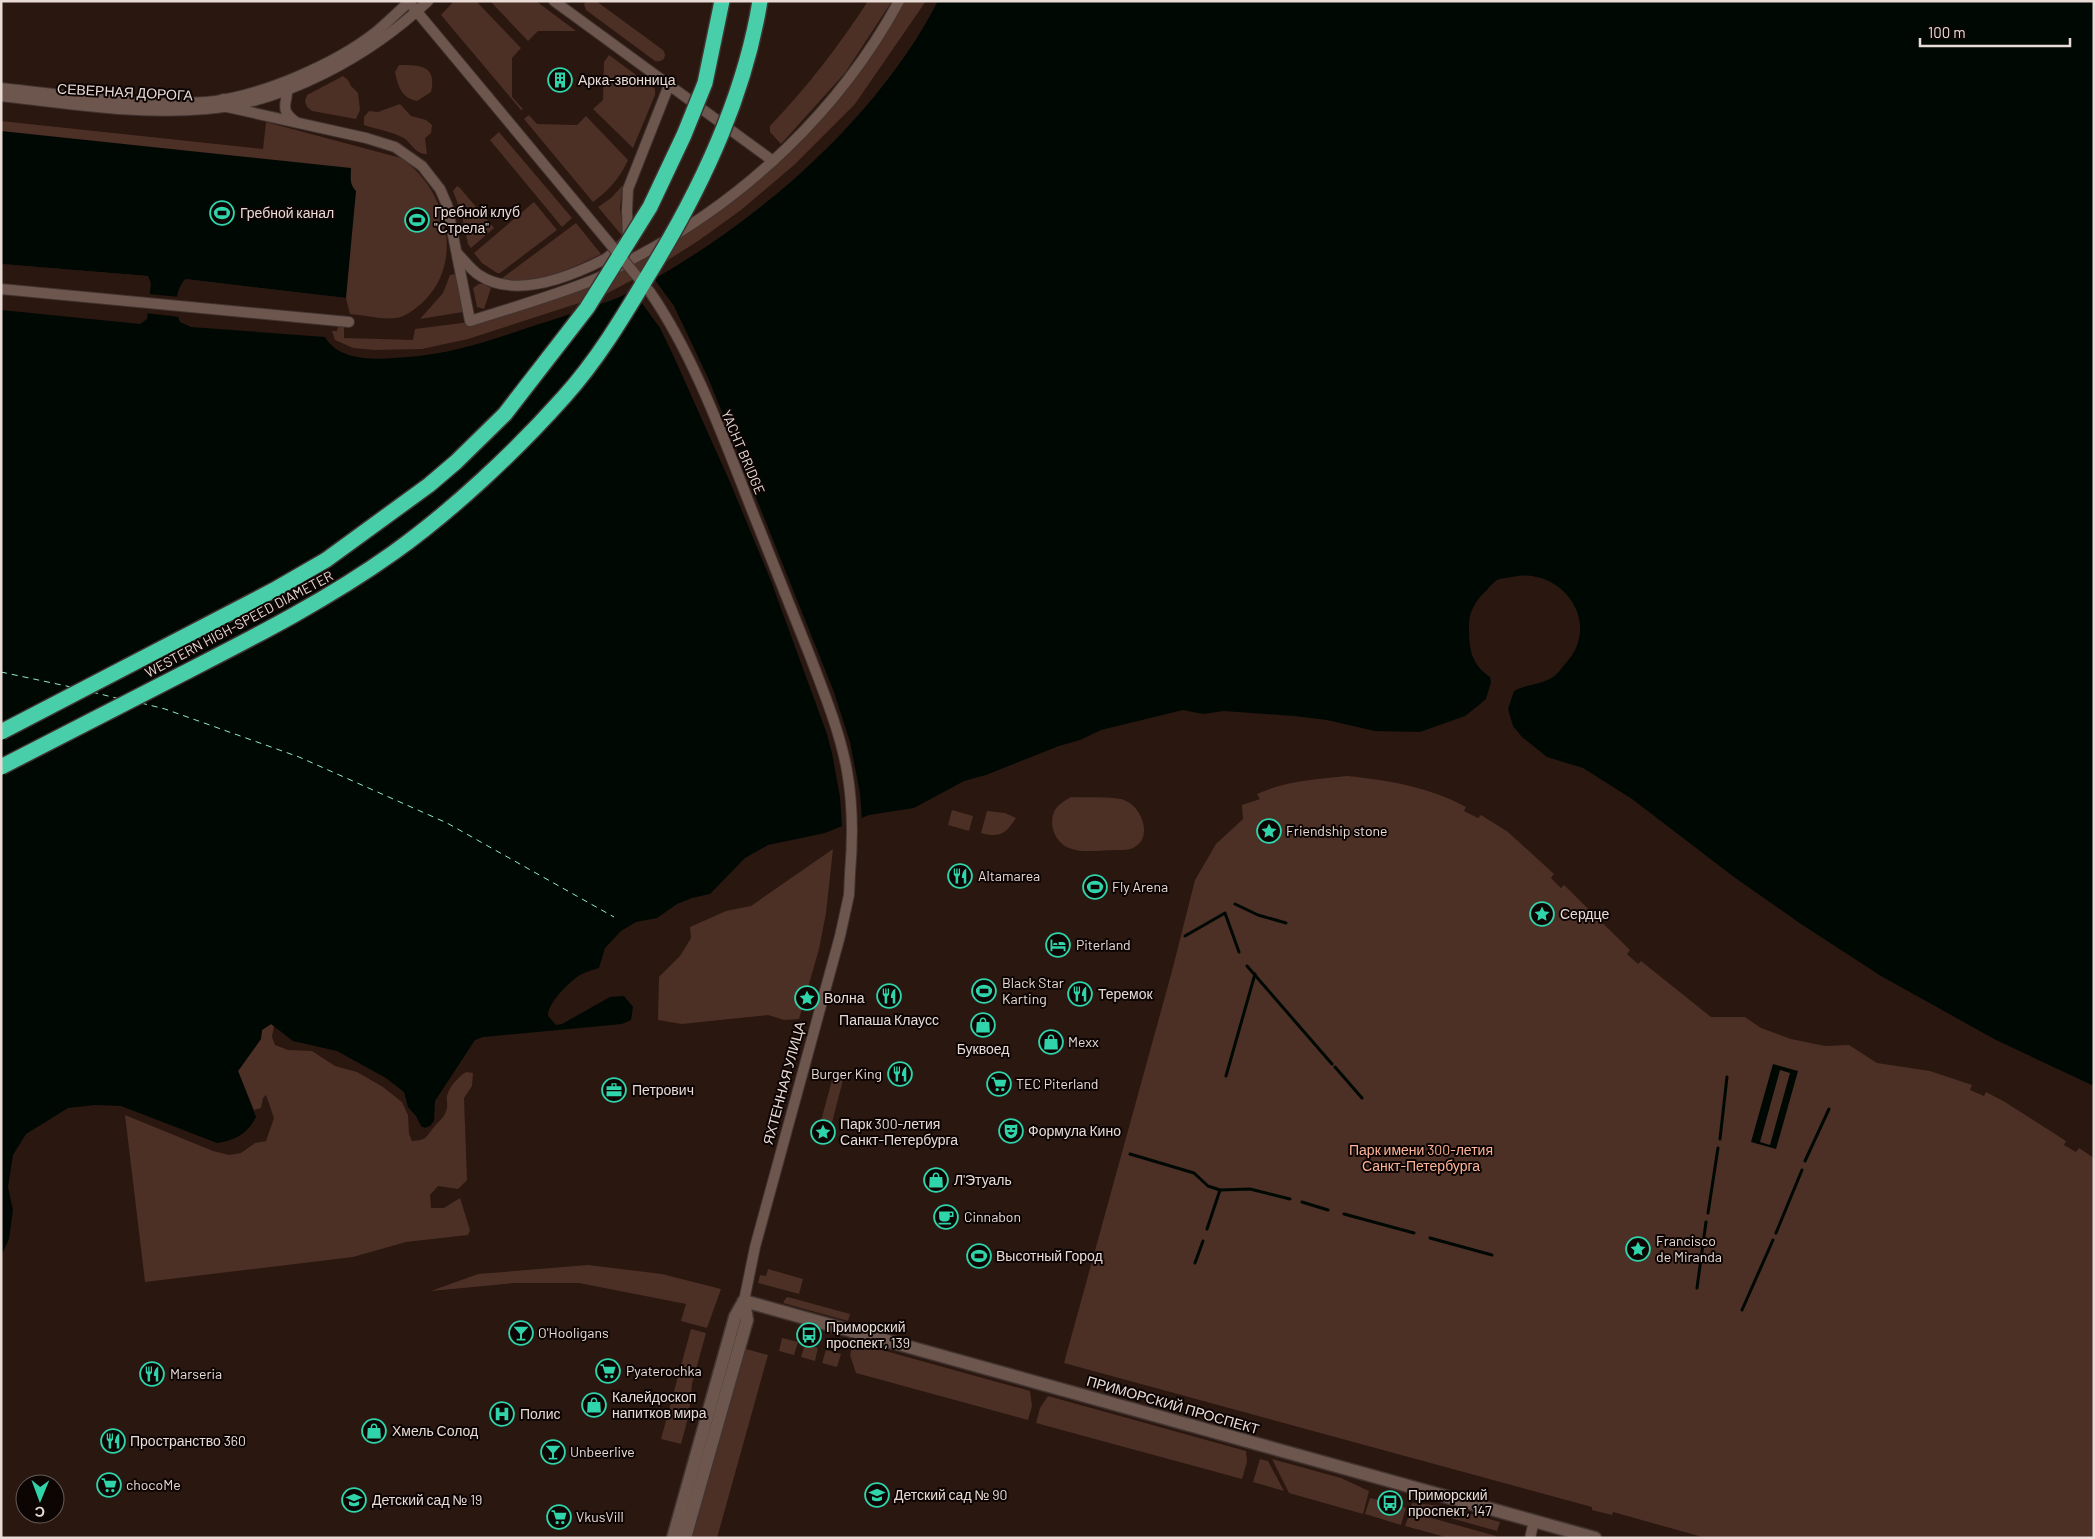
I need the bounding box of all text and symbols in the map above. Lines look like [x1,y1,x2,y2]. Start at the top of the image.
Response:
scale bar [1920,15,2070,47]
text: 100 m [1928,23,1966,41]
building icon: Арка-звонница [547,67,573,93]
place label: Арка-звонница [578,71,676,88]
street label: СЕВЕРНАЯ ДОРОГА [57,79,194,104]
sports icon: Гребной канал [209,200,235,226]
place label: Гребной клуб "Стрела" [434,203,520,236]
place label: Гребной канал [240,204,334,221]
sports icon: Гребной клуб "Стрела" [404,207,430,233]
street label: YACHT BRIDGE [718,407,769,497]
street label: WESTERN HIGH-SPEED DIAMETER [142,567,336,681]
place icon: Friendship stone [1256,818,1282,844]
place label: Friendship stone [1286,822,1388,839]
restaurant icon: Altamarea [947,863,973,889]
place label: Altamarea [978,867,1040,884]
sports icon: Fly Arena [1082,874,1108,900]
place label: Fly Arena [1112,878,1168,895]
place icon: Сердце [1529,901,1555,927]
place label: Сердце [1560,905,1609,922]
hotel icon: Piterland [1045,932,1071,958]
place label: Piterland [1076,936,1131,953]
place label: Black Star Karting [1002,974,1064,1007]
sports icon: Black Star Karting [971,978,997,1004]
restaurant icon: Теремок [1067,981,1093,1007]
restaurant icon: Папаша Клаусс [876,983,902,1009]
place icon: Волна [794,985,820,1011]
place label: Теремок [1098,985,1154,1002]
place label: Волна [824,989,865,1006]
place label: Папаша Клаусс [839,1011,939,1028]
shop icon: Буквоед [970,1012,996,1038]
street label: ЯХТЕННАЯ УЛИЦА [759,1019,808,1146]
shop icon: Mexx [1038,1029,1064,1055]
place label: Mexx [1068,1033,1099,1050]
place label: Буквоед [957,1040,1009,1057]
restaurant icon: Burger King [887,1061,913,1087]
place label: Burger King [811,1065,882,1082]
supermarket icon: TEC Piterland [986,1071,1012,1097]
place label: TEC Piterland [1016,1075,1099,1092]
office icon: Петрович [601,1077,627,1103]
place label: Петрович [632,1081,694,1098]
place label: Парк 300-летия Санкт-Петербурга [840,1115,958,1148]
theatre icon: Формула Кино [998,1118,1024,1144]
place icon: Парк 300-летия Санкт-Петербурга [810,1119,836,1145]
place label: Формула Кино [1028,1122,1121,1139]
park label: Парк имени 300-летия Санкт-Петербурга [1349,1141,1493,1174]
shop icon: Л'Этуаль [923,1167,949,1193]
place label: Л'Этуаль [954,1171,1012,1188]
cafe icon: Cinnabon [933,1204,959,1230]
place label: Cinnabon [964,1208,1021,1225]
place label: Francisco de Miranda [1656,1232,1722,1265]
place icon: Francisco de Miranda [1625,1236,1651,1262]
sports icon: Высотный Город [966,1243,992,1269]
place label: Высотный Город [996,1247,1103,1264]
place label: Приморский проспект, 139 [826,1318,910,1351]
bar icon: O'Hooligans [508,1320,534,1346]
bus stop icon: Приморский проспект, 139 [796,1322,822,1348]
place label: O'Hooligans [538,1324,609,1341]
supermarket icon: Pyaterochka [595,1358,621,1384]
restaurant icon: Marseria [139,1361,165,1387]
place label: Pyaterochka [626,1362,702,1379]
place label: Marseria [170,1365,222,1382]
street label: ПРИМОРСКИЙ ПРОСПЕКТ [1085,1372,1262,1437]
place label: Калейдоскоп напитков мира [612,1388,707,1421]
shop icon: Калейдоскоп напитков мира [581,1392,607,1418]
hospital icon: Полис [489,1401,515,1427]
place label: Полис [520,1405,561,1422]
shop icon: Хмель Солод [361,1418,387,1444]
place label: Хмель Солод [392,1422,478,1439]
restaurant icon: Пространство 360 [100,1428,126,1454]
place label: Пространство 360 [130,1432,246,1449]
bar icon: Unbeerlive [540,1439,566,1465]
place label: Unbeerlive [570,1443,635,1460]
supermarket icon: chocoMe [96,1472,122,1498]
north arrow [15,1474,65,1524]
place label: chocoMe [126,1476,181,1493]
school or university icon: Детский сад № 90 [864,1482,890,1508]
place label: Детский сад № 90 [894,1486,1007,1503]
place label: Приморский проспект, 147 [1408,1486,1492,1519]
school or university icon: Детский сад № 19 [341,1487,367,1513]
bus stop icon: Приморский проспект, 147 [1377,1490,1403,1516]
place label: Детский сад № 19 [372,1491,482,1508]
text: С [35,1504,45,1521]
supermarket icon: VkusVill [546,1504,572,1530]
place label: VkusVill [576,1508,624,1525]

